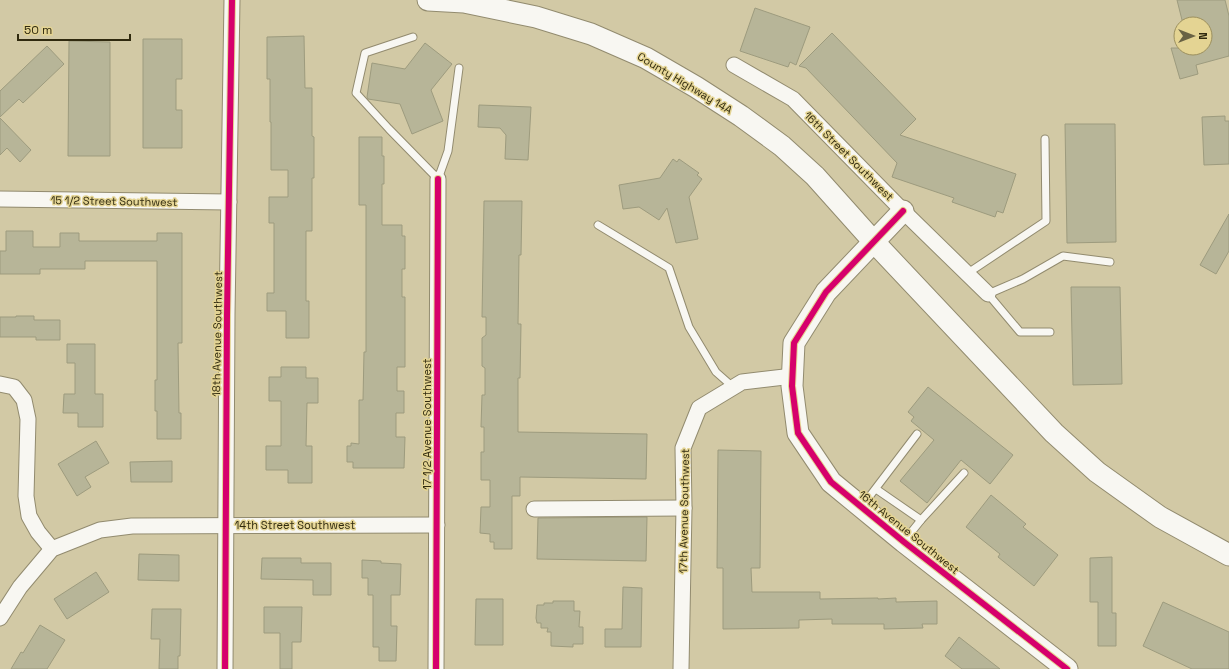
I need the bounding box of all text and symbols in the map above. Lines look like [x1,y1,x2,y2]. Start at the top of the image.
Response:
scale bar [18,16,130,42]
north arrow [1173,16,1213,56]
text: 50 m [24,22,52,38]
text: N [1196,32,1210,40]
street label: County Highway 14A [635,49,735,117]
street label: 16th Street Southwest [801,108,897,204]
street label: 15 1/2 Street Southwest [51,193,177,209]
street label: 18th Avenue Southwest [209,271,225,397]
street label: 17 1/2 Avenue Southwest [420,358,434,490]
street label: 17th Avenue Southwest [676,448,692,574]
street label: 16th Avenue Southwest [856,487,962,577]
street label: 14th Street Southwest [235,518,355,532]

